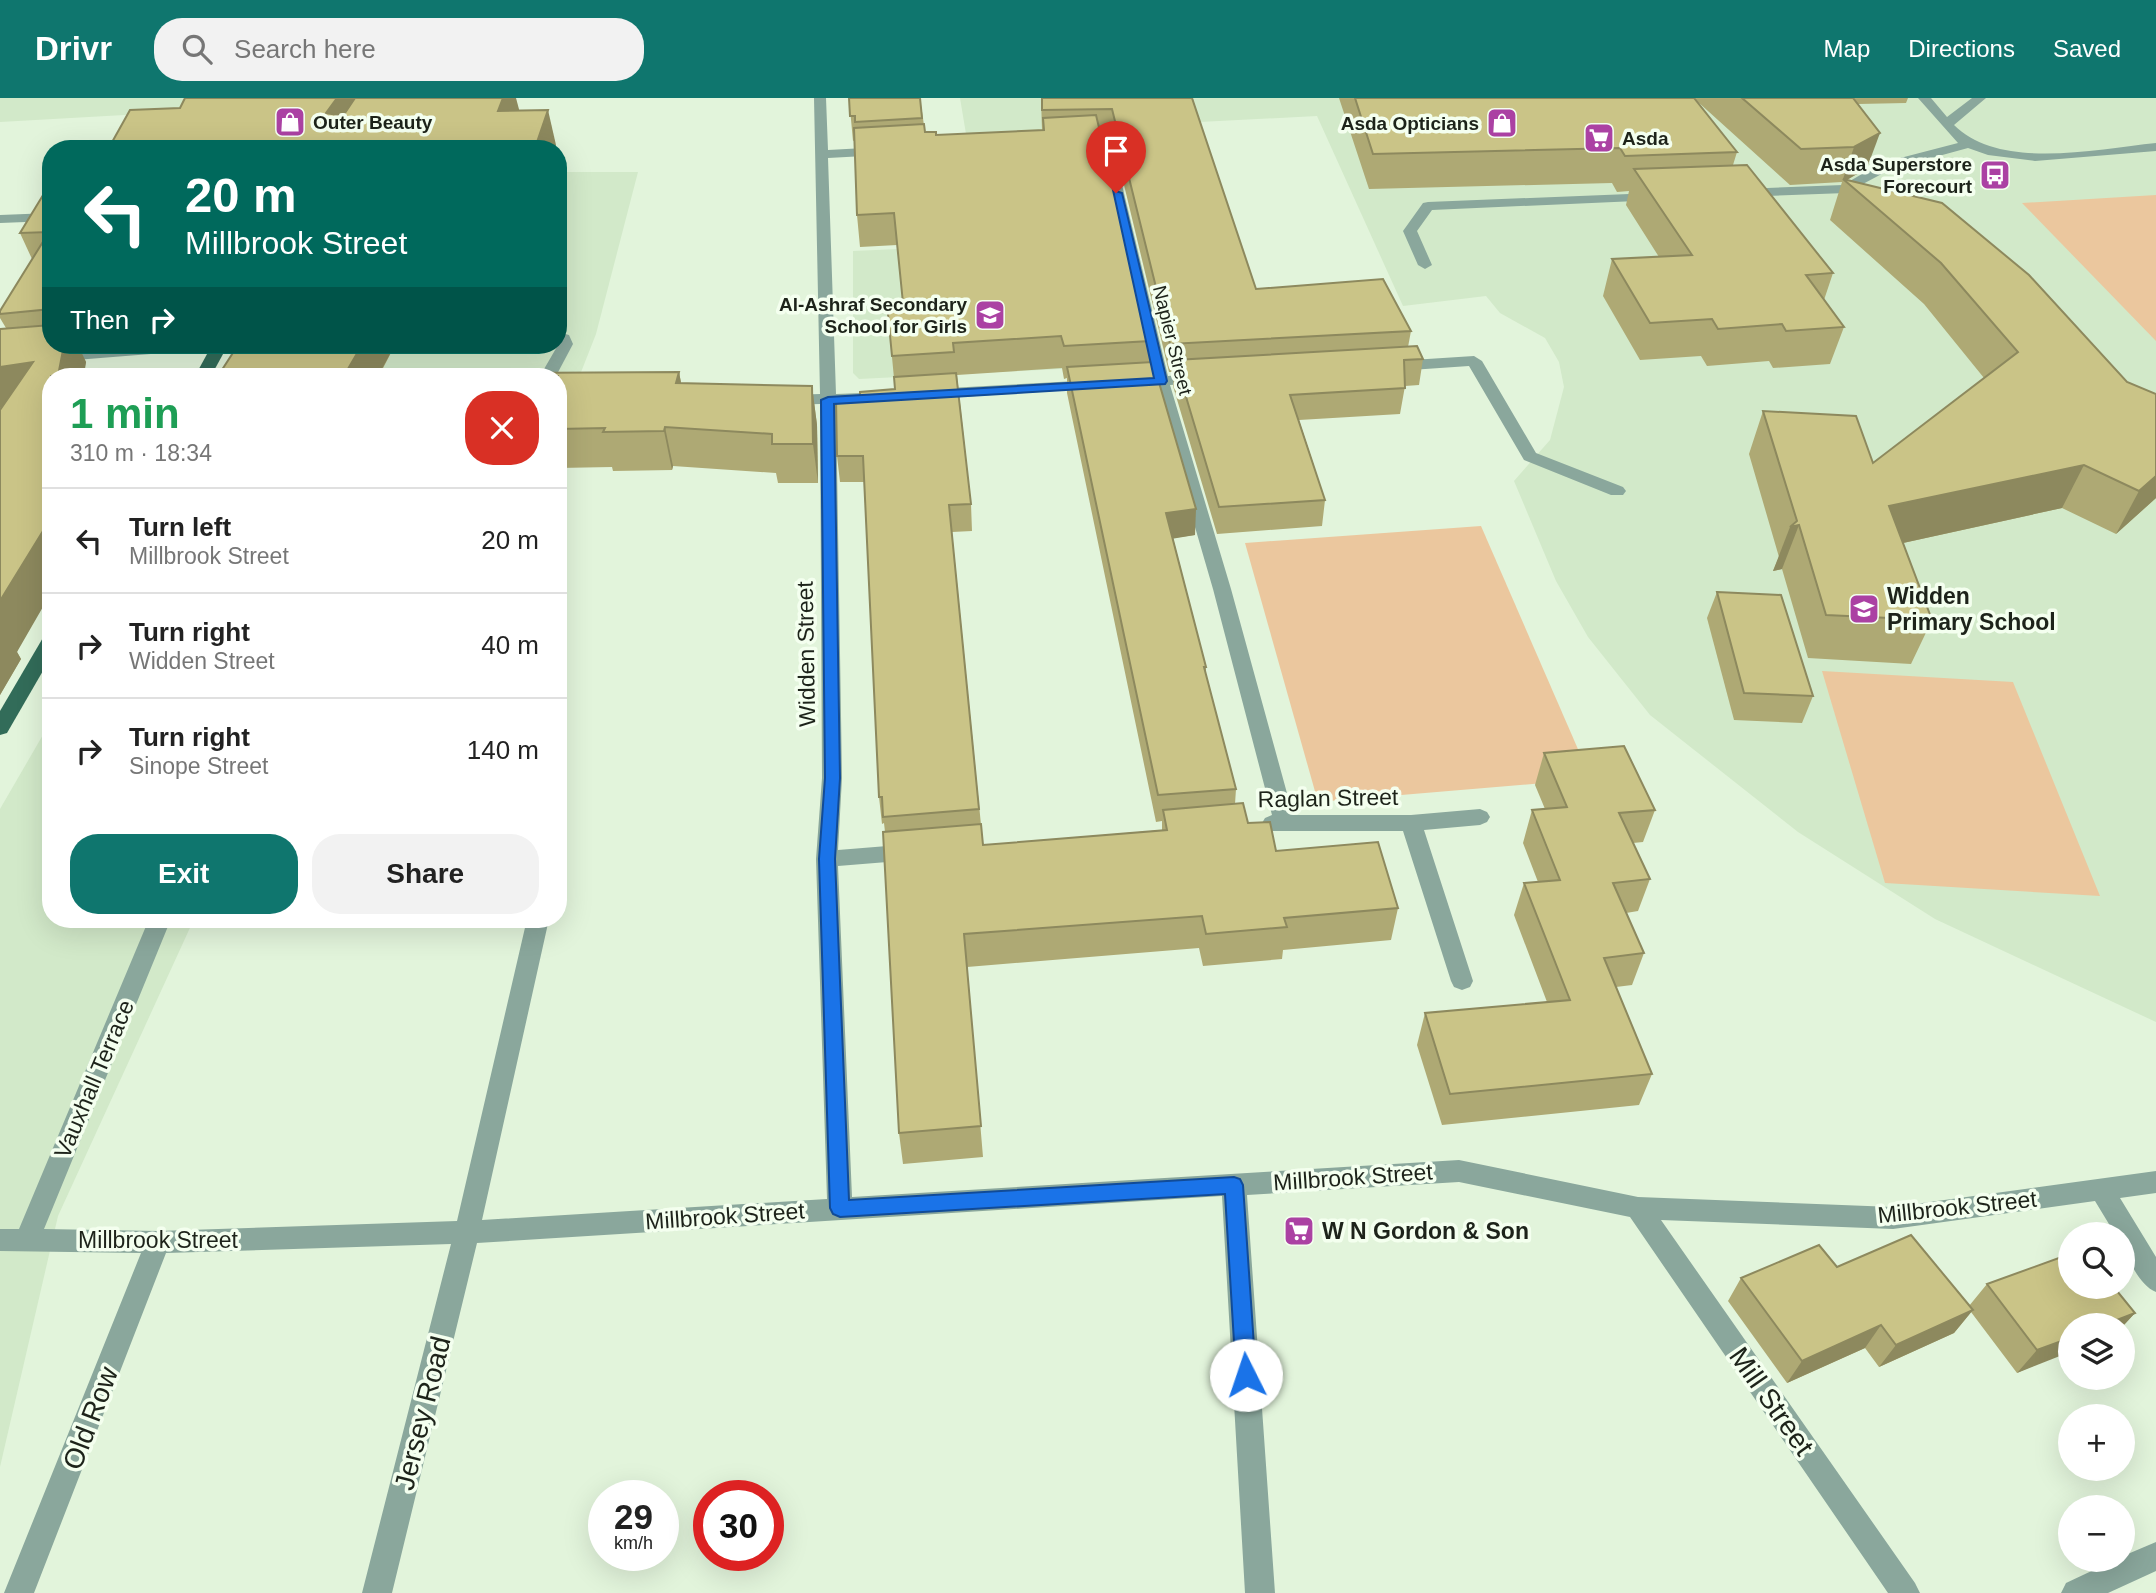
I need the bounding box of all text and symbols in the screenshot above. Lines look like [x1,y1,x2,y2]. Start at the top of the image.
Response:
search box [154,18,644,81]
text: Drivr [35,30,112,67]
icon: search [178,30,216,68]
text: Search here [234,34,376,64]
text: Map [1824,35,1870,62]
text: Directions [1908,35,2015,62]
text: Saved [2053,35,2121,62]
shop icon: Outer Beauty [273,105,307,139]
shop icon: Asda Opticians [1485,106,1519,140]
place label: Outer Beauty [313,112,433,133]
place label: Asda Opticians [1341,113,1479,134]
pin [1086,121,1146,193]
supermarket icon: Asda [1582,121,1616,155]
place label: Asda [1622,128,1669,149]
icon: arrive [1097,132,1135,170]
place label: Asda Superstore Forecourt [1820,154,1973,197]
bus stop icon: Asda Superstore Forecourt [1978,158,2012,192]
icon: left [70,168,161,259]
text: 20 m [185,168,297,222]
text: Millbrook Street [185,225,407,261]
street label: Napier Street [1149,283,1196,398]
place label: Al-Ashraf Secondary School for Girls [779,294,967,337]
school or university icon: Al-Ashraf Secondary School for Girls [973,298,1007,332]
icon: right [143,301,181,339]
text: Then [70,305,129,335]
text: 1 min [70,390,180,437]
button: close [465,391,539,465]
text: 310 m · 18:34 [70,440,212,466]
text: Turn left [129,512,231,542]
icon: left [70,522,108,560]
text: 20 m [481,525,539,555]
text: Millbrook Street [129,543,289,569]
street label: Widden Street [792,580,820,727]
place label: Widden Primary School [1887,583,2056,635]
school or university icon: Widden Primary School [1847,592,1881,626]
text: Turn right [129,617,250,647]
icon: right [70,627,108,665]
text: 40 m [481,630,539,660]
text: Widden Street [129,648,275,674]
text: Turn right [129,722,250,752]
icon: right [70,732,108,770]
text: 140 m [467,735,539,765]
text: Sinope Street [129,753,268,779]
street label: Raglan Street [1257,784,1399,812]
button: Exit [70,834,298,914]
button: Share [312,834,539,914]
street label: Vauxhall Terrace [49,996,139,1162]
street label: Millbrook Street [1272,1158,1434,1196]
street label: Millbrook Street [1876,1186,2038,1228]
street label: Millbrook Street [644,1197,806,1235]
supermarket icon: W N Gordon & Son [1282,1214,1316,1248]
place label: W N Gordon & Son [1322,1218,1529,1244]
map controls [2058,1222,2135,1572]
button: search [2058,1222,2135,1299]
street label: Millbrook Street [78,1227,238,1253]
button: layers [2058,1313,2135,1390]
street label: Jersey Road [388,1333,457,1493]
position arrow [1209,1338,1283,1412]
street label: Mill Street [1723,1341,1820,1461]
street label: Old Row [57,1362,124,1474]
button: + [2058,1404,2135,1481]
speed limit sign: 30 [693,1480,784,1571]
button: − [2058,1495,2135,1572]
text: 29 [614,1497,653,1536]
text: km/h [614,1533,653,1553]

